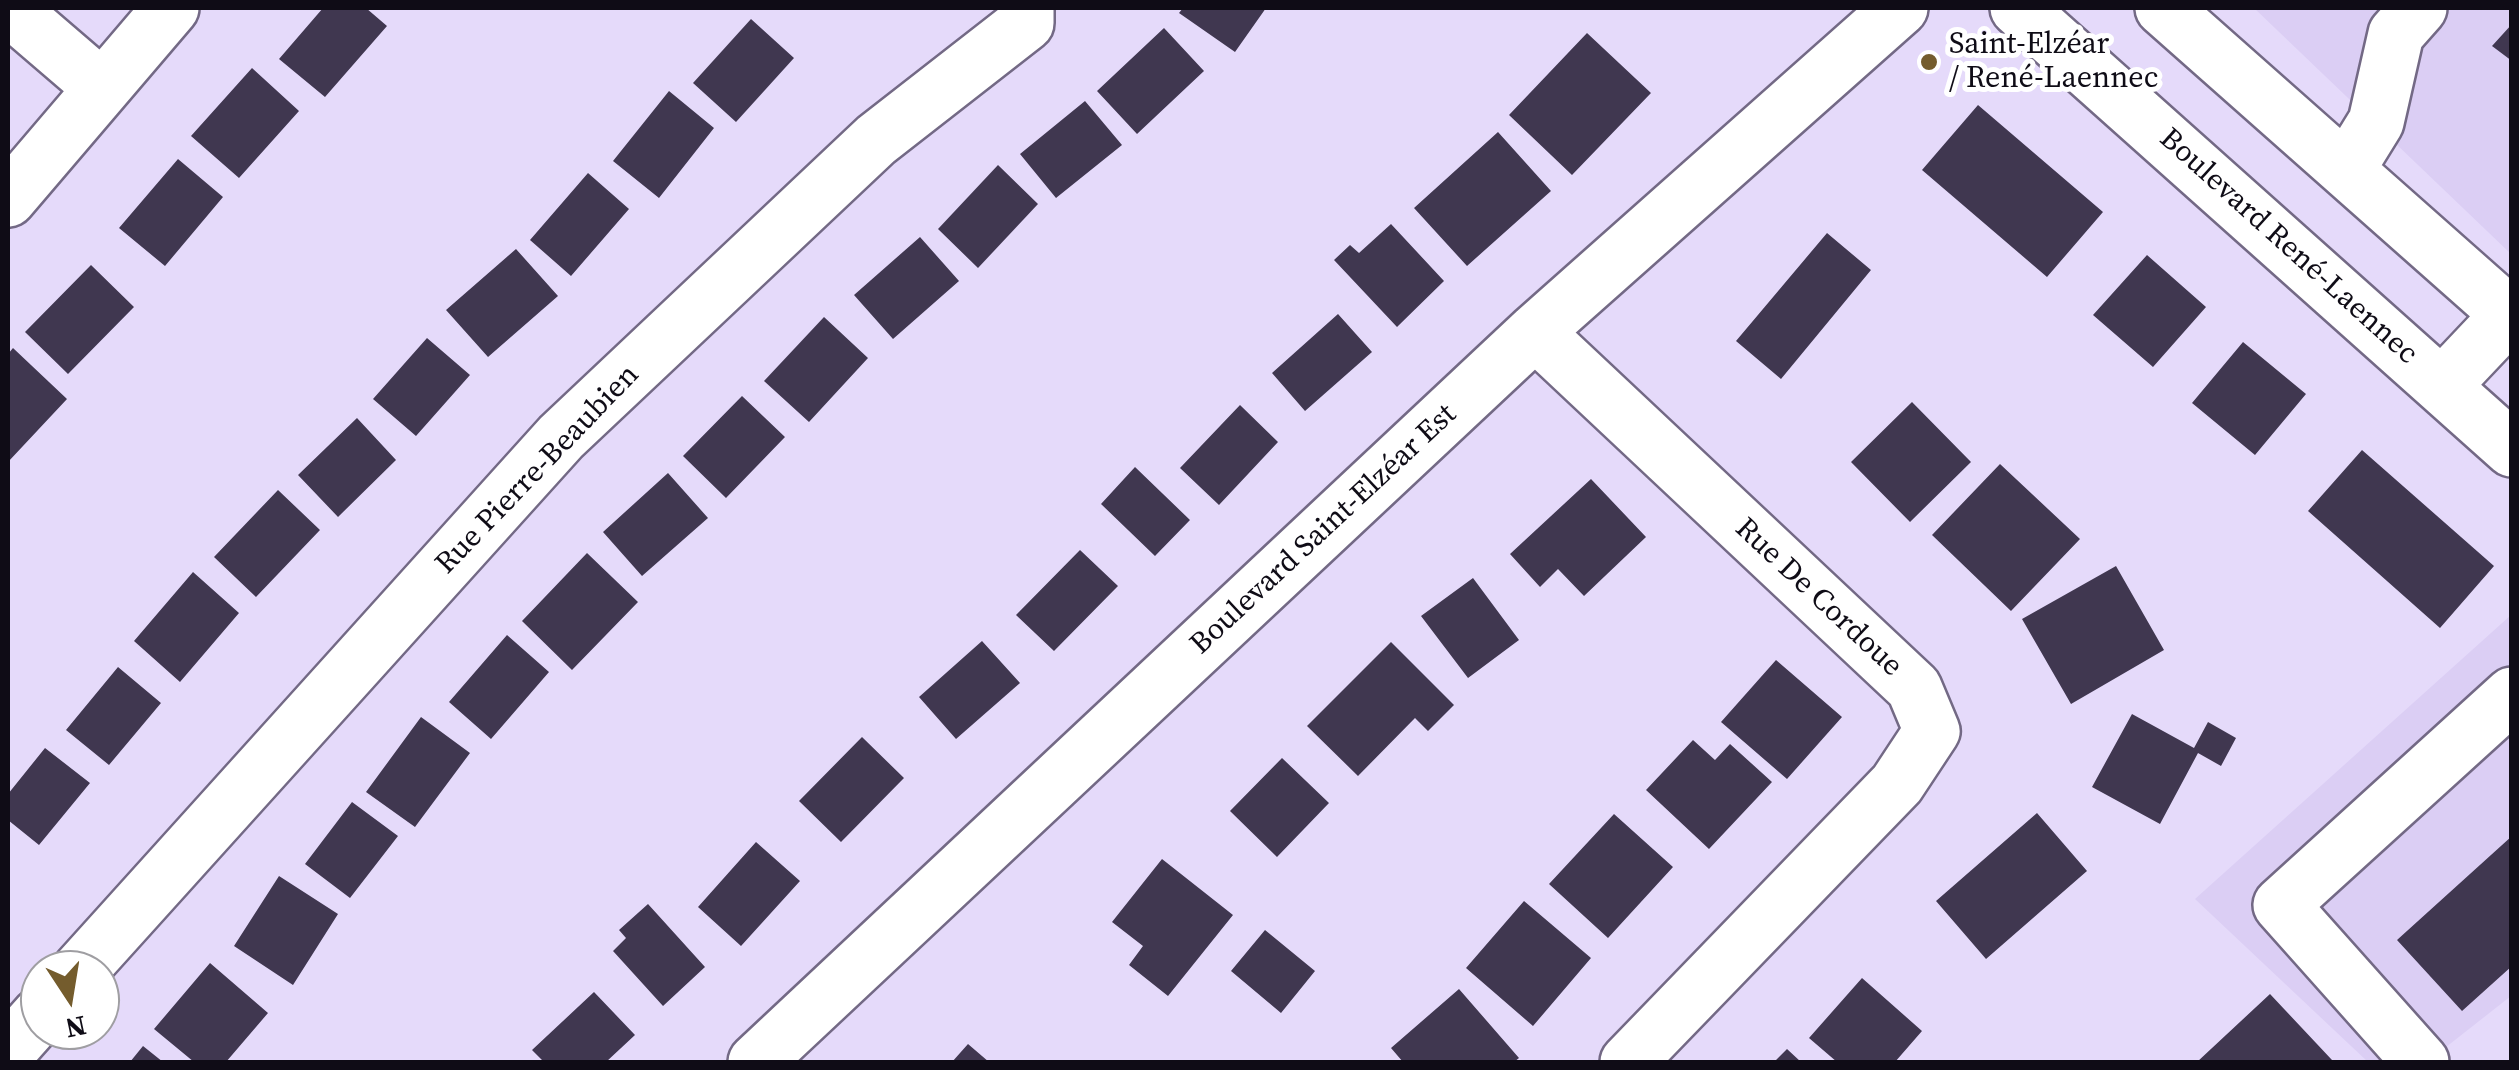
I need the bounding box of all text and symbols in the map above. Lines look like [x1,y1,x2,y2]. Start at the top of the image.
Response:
place label: Saint-Elzéar / René-Laennec [1949,27,2158,98]
marker: Saint-Elzéar / René-Laennec [1918,51,1940,73]
street label: Boulevard René-Laennec [2151,122,2425,372]
street label: Rue Pierre-Beaubien [429,358,647,582]
street label: Boulevard Saint-Elzéar Est [1183,397,1465,663]
street label: Rue De Cordoue [1727,511,1909,685]
north arrow [20,950,120,1050]
text: N [62,1007,90,1048]

